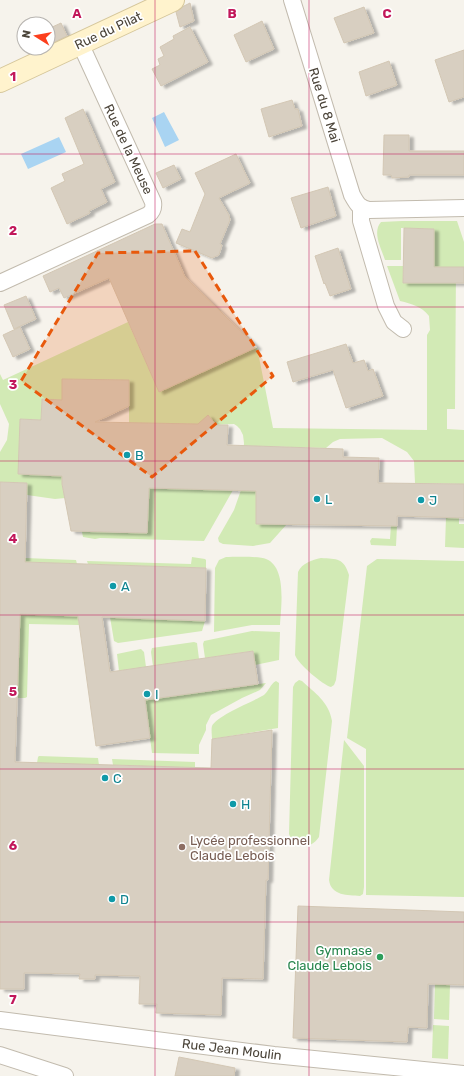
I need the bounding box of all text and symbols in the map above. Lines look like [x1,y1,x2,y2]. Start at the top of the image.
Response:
text: A [72,6,82,21]
text: B [227,6,237,21]
text: C [382,6,392,21]
street label: Rue du Pilat [72,8,144,53]
north arrow [16,16,56,56]
text: N [20,29,34,39]
street label: Rue du 8 Mai [306,66,343,144]
text: 1 [10,69,16,84]
street label: Rue de la Meuse [101,102,156,197]
text: 2 [9,223,17,238]
text: 3 [9,377,18,392]
place label: B [135,448,144,463]
marker: B [122,450,132,460]
place label: L [325,492,333,507]
place label: J [429,493,437,508]
marker: L [312,494,322,504]
marker: J [416,495,426,505]
text: 4 [9,531,18,546]
place label: A [121,579,130,594]
marker: A [108,581,118,591]
text: 5 [9,684,17,699]
place label: I [155,687,159,702]
marker: I [142,689,152,699]
place label: C [113,771,122,786]
marker: C [100,773,110,783]
place label: H [241,797,250,812]
marker: H [228,799,238,809]
place label: Lycée professionnel Claude Lebois [190,833,310,863]
text: 6 [9,838,18,853]
marker: Lycée professionnel Claude Lebois [177,842,187,852]
place label: D [120,892,129,907]
marker: D [107,894,117,904]
place label: Gymnase Claude Lebois [288,943,372,973]
marker: Gymnase Claude Lebois [375,952,385,962]
text: 7 [9,992,17,1007]
street label: Rue Jean Moulin [181,1036,283,1063]

